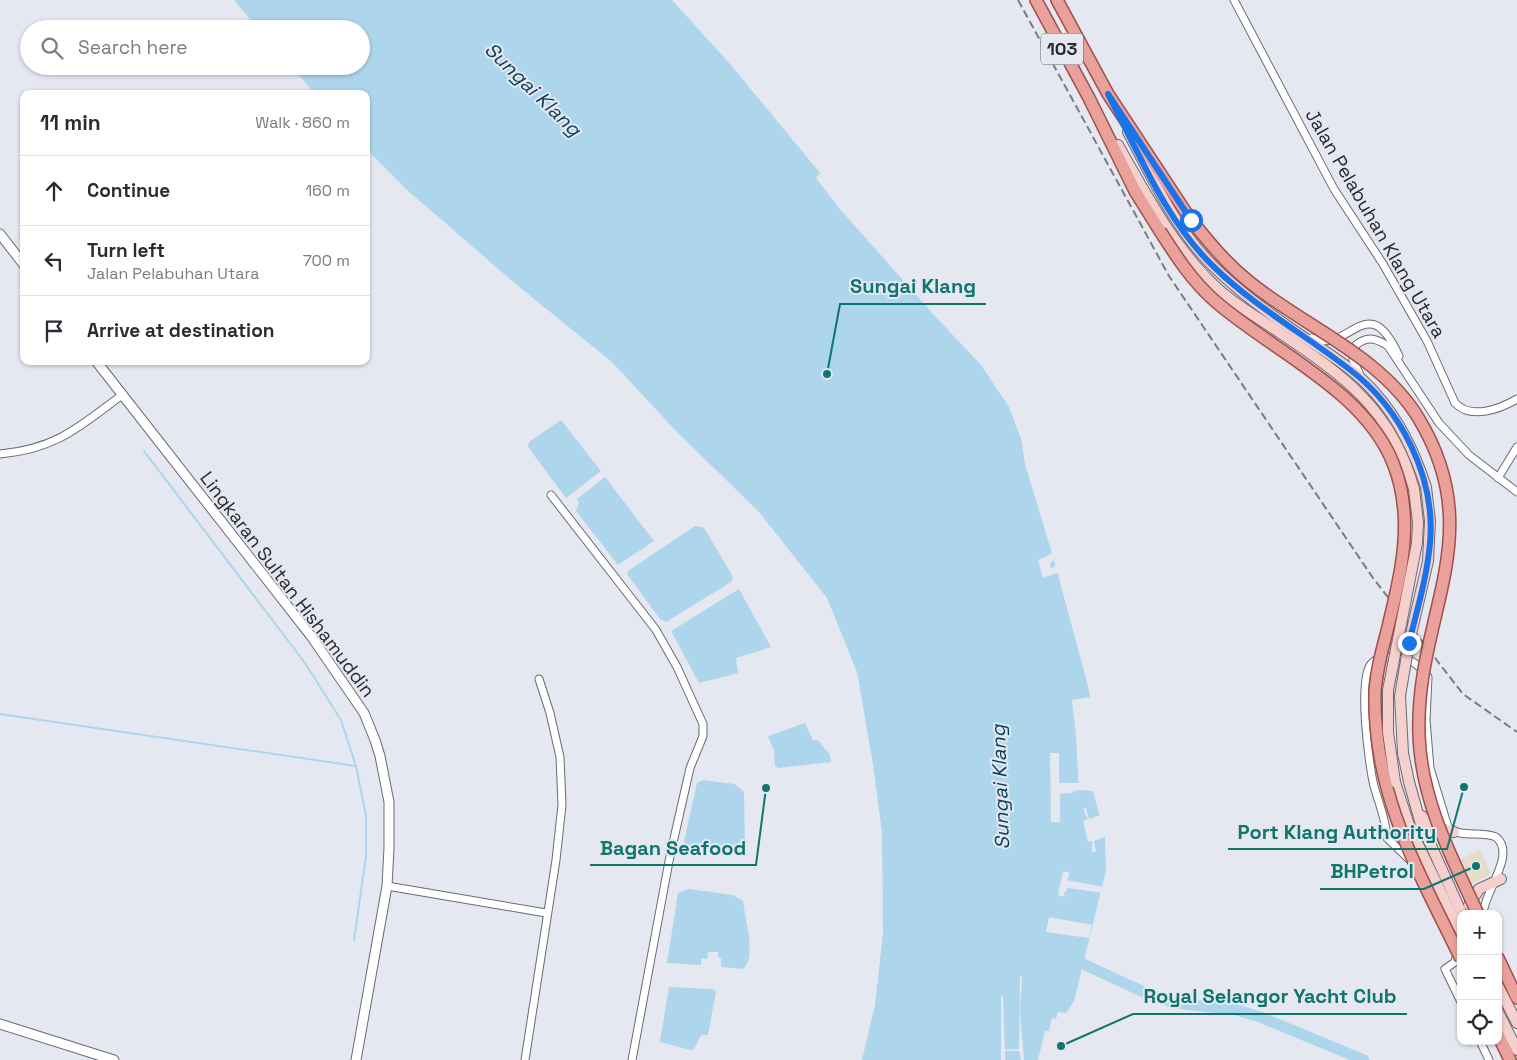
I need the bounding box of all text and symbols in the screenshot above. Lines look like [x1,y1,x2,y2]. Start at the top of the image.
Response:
search box [20,20,370,75]
icon: search [38,34,66,62]
road number: 103 [1041,34,1083,64]
text: Search here [78,35,188,60]
water label: Sungai Klang [479,36,588,143]
street label: Jalan Pelabuhan Klang Utara [1300,104,1452,342]
text: 11 min [40,109,101,136]
text: Walk · 860 m [255,112,350,133]
icon: ahead [40,177,68,205]
text: Continue [87,178,170,203]
text: 160 m [305,180,350,201]
route start [1180,209,1203,232]
text: Turn left [87,238,165,263]
icon: left [40,247,68,275]
text: 700 m [303,250,350,271]
text: Jalan Pelabuhan Utara [87,263,259,284]
callout: Sungai Klang [840,269,986,304]
text: Sungai Klang [850,273,976,299]
icon: arrive [40,317,68,345]
text: Arrive at destination [87,318,275,343]
street label: Lingkaran Sultan Hishamuddin [194,466,381,702]
route end [1398,632,1421,655]
water label: Sungai Klang [985,723,1015,850]
callout: Port Klang Authority [1228,814,1447,849]
text: Port Klang Authority [1238,819,1436,845]
callout: Bagan Seafood [590,830,756,865]
text: Bagan Seafood [600,835,746,861]
callout: BHPetrol [1320,854,1424,889]
text: BHPetrol [1330,858,1414,884]
map controls [1457,910,1502,1045]
button: + [1457,910,1502,955]
button: − [1457,955,1502,1000]
callout: Royal Selangor Yacht Club [1133,979,1407,1014]
text: Royal Selangor Yacht Club [1143,983,1397,1009]
button: locate [1457,1000,1502,1045]

